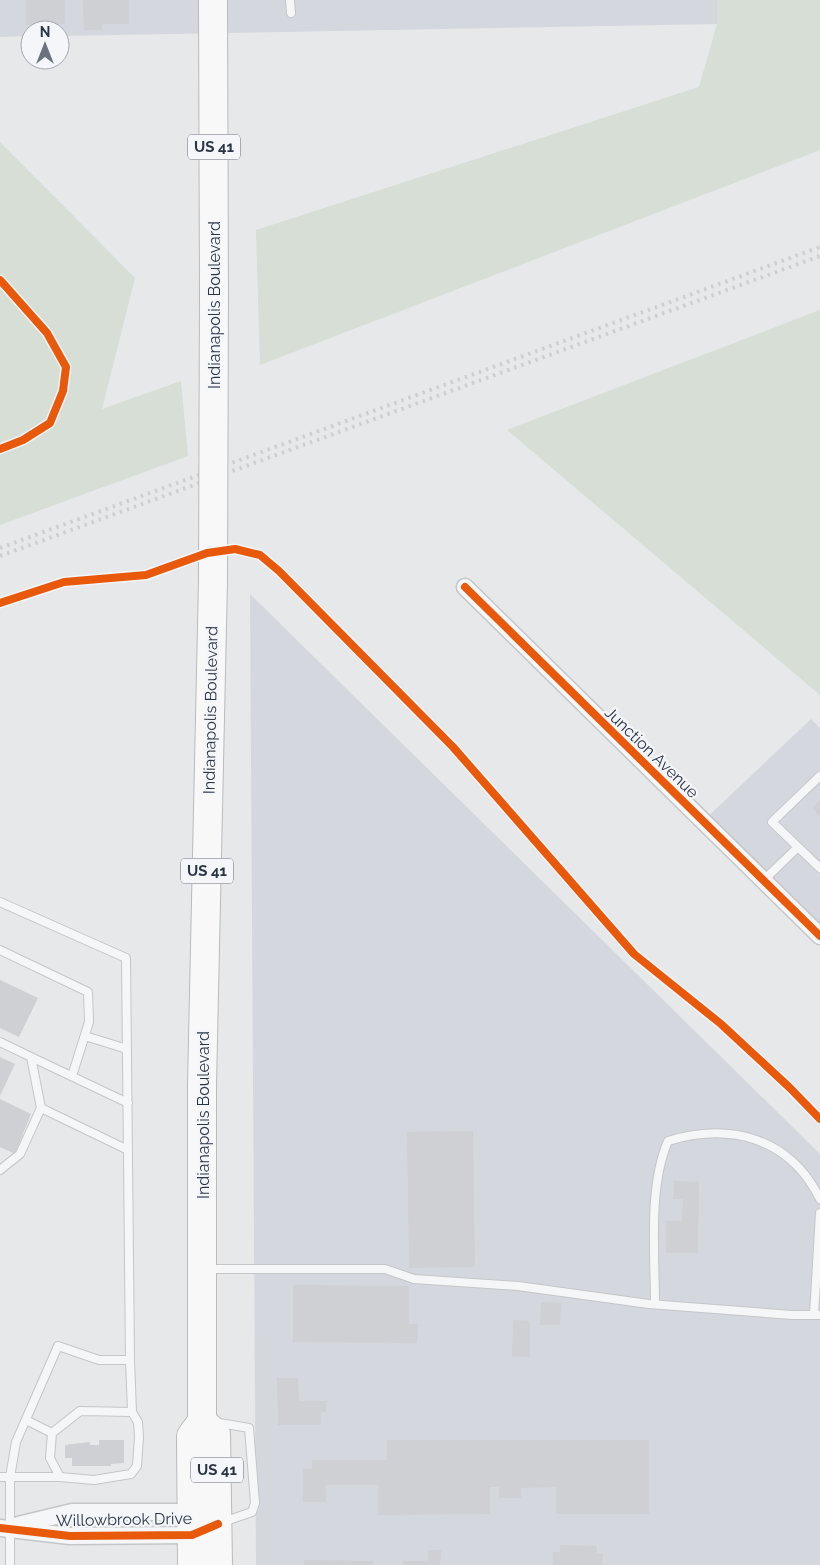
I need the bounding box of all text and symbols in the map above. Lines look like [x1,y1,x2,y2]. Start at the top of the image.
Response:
north arrow [20,20,70,70]
text: N [40,24,50,40]
road number: US 41 [188,134,240,160]
street label: Indianapolis Boulevard [205,221,224,389]
street label: Indianapolis Boulevard [200,626,221,794]
street label: Junction Avenue [601,703,702,802]
road number: US 41 [181,858,233,884]
street label: Indianapolis Boulevard [194,1031,213,1199]
road number: US 41 [191,1458,243,1482]
street label: Willowbrook Drive [56,1509,192,1530]

